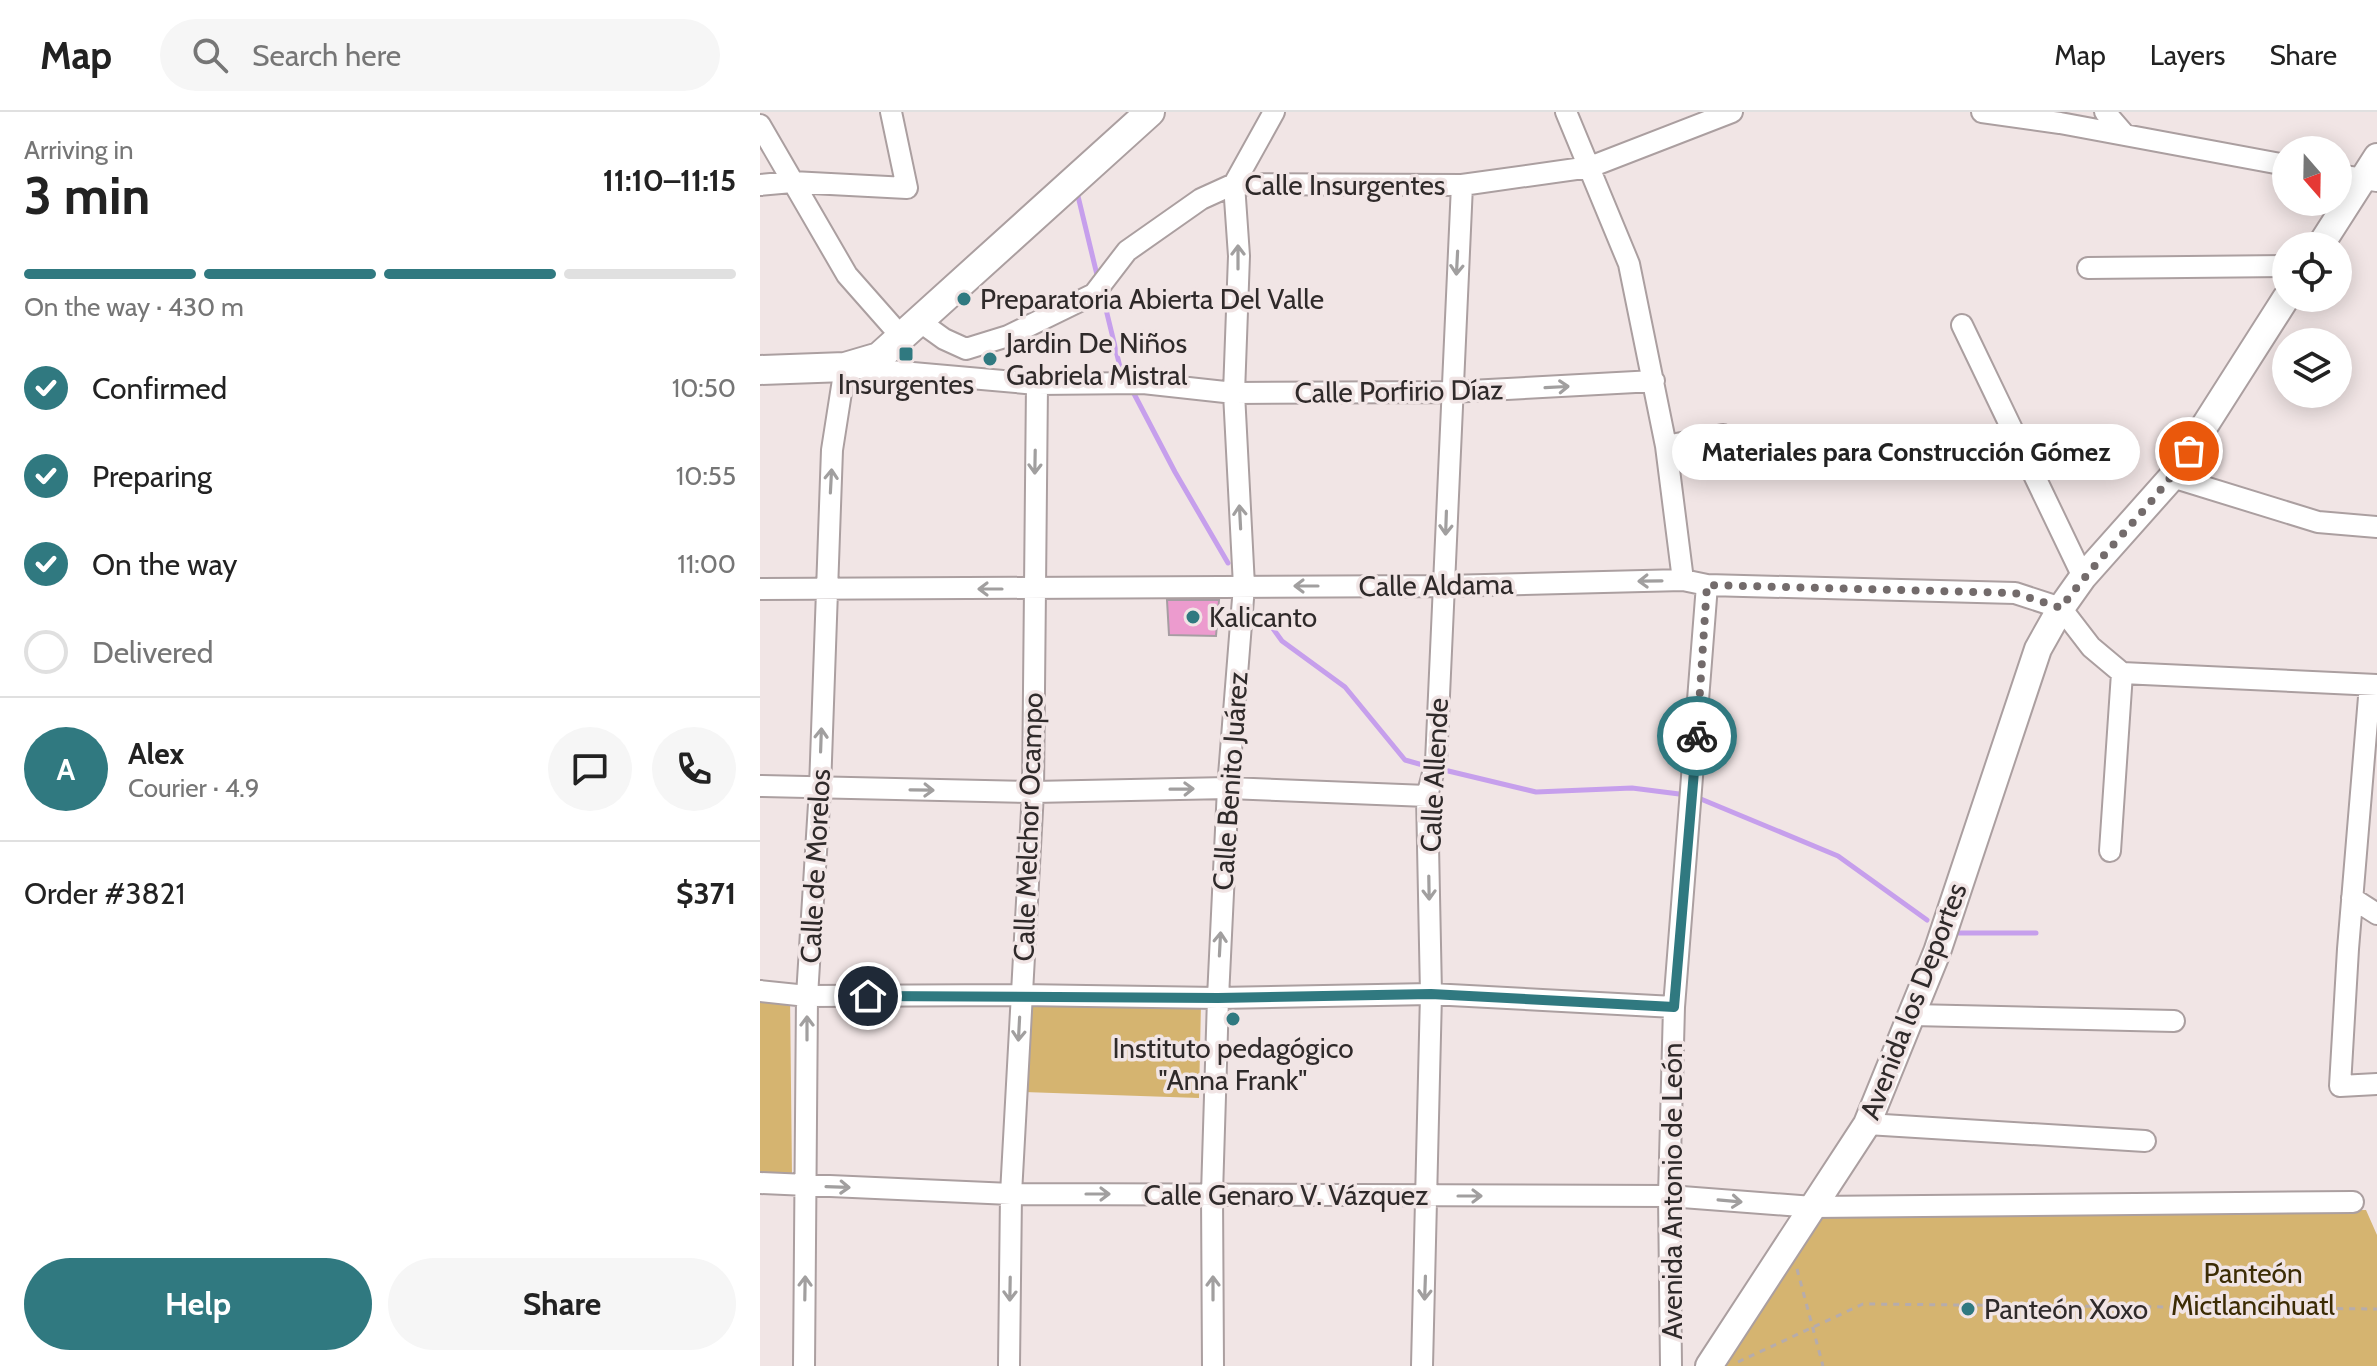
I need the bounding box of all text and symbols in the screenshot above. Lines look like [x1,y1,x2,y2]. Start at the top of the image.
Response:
search box [160,19,720,91]
text: Map [40,32,112,79]
icon: search [188,33,232,77]
text: Search here [252,37,401,74]
text: Map [2054,38,2106,72]
text: Layers [2150,38,2225,72]
text: Share [2269,38,2337,72]
text: Arriving in [24,134,134,166]
north arrow [2272,136,2352,216]
map controls [2272,136,2352,408]
text: 11:10–11:15 [603,162,736,199]
text: 3 min [24,164,150,227]
street label: Calle Insurgentes [1245,168,1445,202]
button: locate [2272,232,2352,312]
one-way arrow [1230,244,1246,271]
one-way arrow [1450,249,1465,276]
place label: Preparatoria Abierta Del Valle [980,282,1324,316]
marker: Preparatoria Abierta Del Valle [955,290,973,308]
text: On the way · 430 m [24,291,244,323]
place label: Jardin De Niños Gabriela Mistral [1005,326,1188,392]
button: layers [2272,328,2352,408]
marker: Insurgentes [897,345,915,363]
marker: Jardin De Niños Gabriela Mistral [981,350,999,368]
icon: check [24,366,68,410]
place label: Insurgentes [838,367,974,401]
text: Confirmed [92,370,227,407]
text: 10:50 [672,372,736,404]
street label: Calle Porfirio Díaz [1294,372,1504,410]
one-way arrow [1543,379,1570,394]
pin [2155,417,2223,485]
callout: Materiales para Construcción Gómez [1673,423,2141,479]
icon: bag [2167,429,2211,473]
text: Materiales para Construcción Gómez [1702,436,2110,468]
one-way arrow [1028,448,1043,475]
icon: check [24,454,68,498]
text: Preparing [92,458,212,495]
text: 10:55 [676,460,736,492]
one-way arrow [824,468,839,495]
one-way arrow [1232,504,1247,531]
one-way arrow [1439,509,1454,536]
icon: check [24,542,68,586]
text: On the way [92,546,237,583]
text: 11:00 [677,548,736,580]
street label: Calle Aldama [1358,567,1514,603]
one-way arrow [1637,573,1664,588]
one-way arrow [1293,578,1320,594]
one-way arrow [977,581,1004,597]
place label: Kalicanto [1209,600,1317,634]
marker: Kalicanto [1184,608,1202,626]
text: Delivered [92,634,213,671]
street label: Calle Benito Juárez [1205,671,1255,891]
street label: Calle Melchor Ocampo [1006,692,1050,962]
courier [1657,696,1737,776]
street label: Calle Allende [1413,697,1455,853]
icon: bike [1675,714,1719,758]
button: chat [548,727,632,811]
button: phone [652,727,736,811]
one-way arrow [814,727,829,754]
text: Alex [128,735,184,772]
text: A [57,751,75,788]
street label: Calle de Morelos [793,768,837,964]
text: Courier · 4.9 [128,772,260,804]
one-way arrow [1168,781,1195,797]
one-way arrow [908,782,935,797]
one-way arrow [1421,874,1437,901]
text: Order #3821 [24,875,185,912]
text: $371 [676,875,736,912]
street label: Avenida los Deportes [1852,878,1974,1124]
one-way arrow [1213,931,1228,958]
pin [834,962,902,1030]
icon: home [846,974,890,1018]
marker: Instituto pedagógico "Anna Frank" [1224,1010,1242,1028]
one-way arrow [799,1015,815,1042]
one-way arrow [1011,1015,1026,1042]
place label: Instituto pedagógico "Anna Frank" [1112,1031,1354,1097]
street label: Avenida Antonio de León [1655,1043,1689,1340]
street label: Calle Genaro V. Vázquez [1144,1178,1428,1212]
one-way arrow [824,1179,851,1194]
one-way arrow [1084,1186,1111,1202]
one-way arrow [1456,1188,1483,1204]
one-way arrow [1716,1193,1742,1208]
park label: Panteón Mictlancihuatl [2171,1256,2335,1322]
button: Help [24,1258,372,1350]
button: Share [388,1258,736,1350]
one-way arrow [1418,1274,1433,1301]
one-way arrow [797,1275,813,1302]
one-way arrow [1002,1275,1018,1302]
one-way arrow [1205,1275,1221,1302]
place label: Panteón Xoxo [1984,1292,2148,1326]
marker: Panteón Xoxo [1959,1300,1977,1318]

